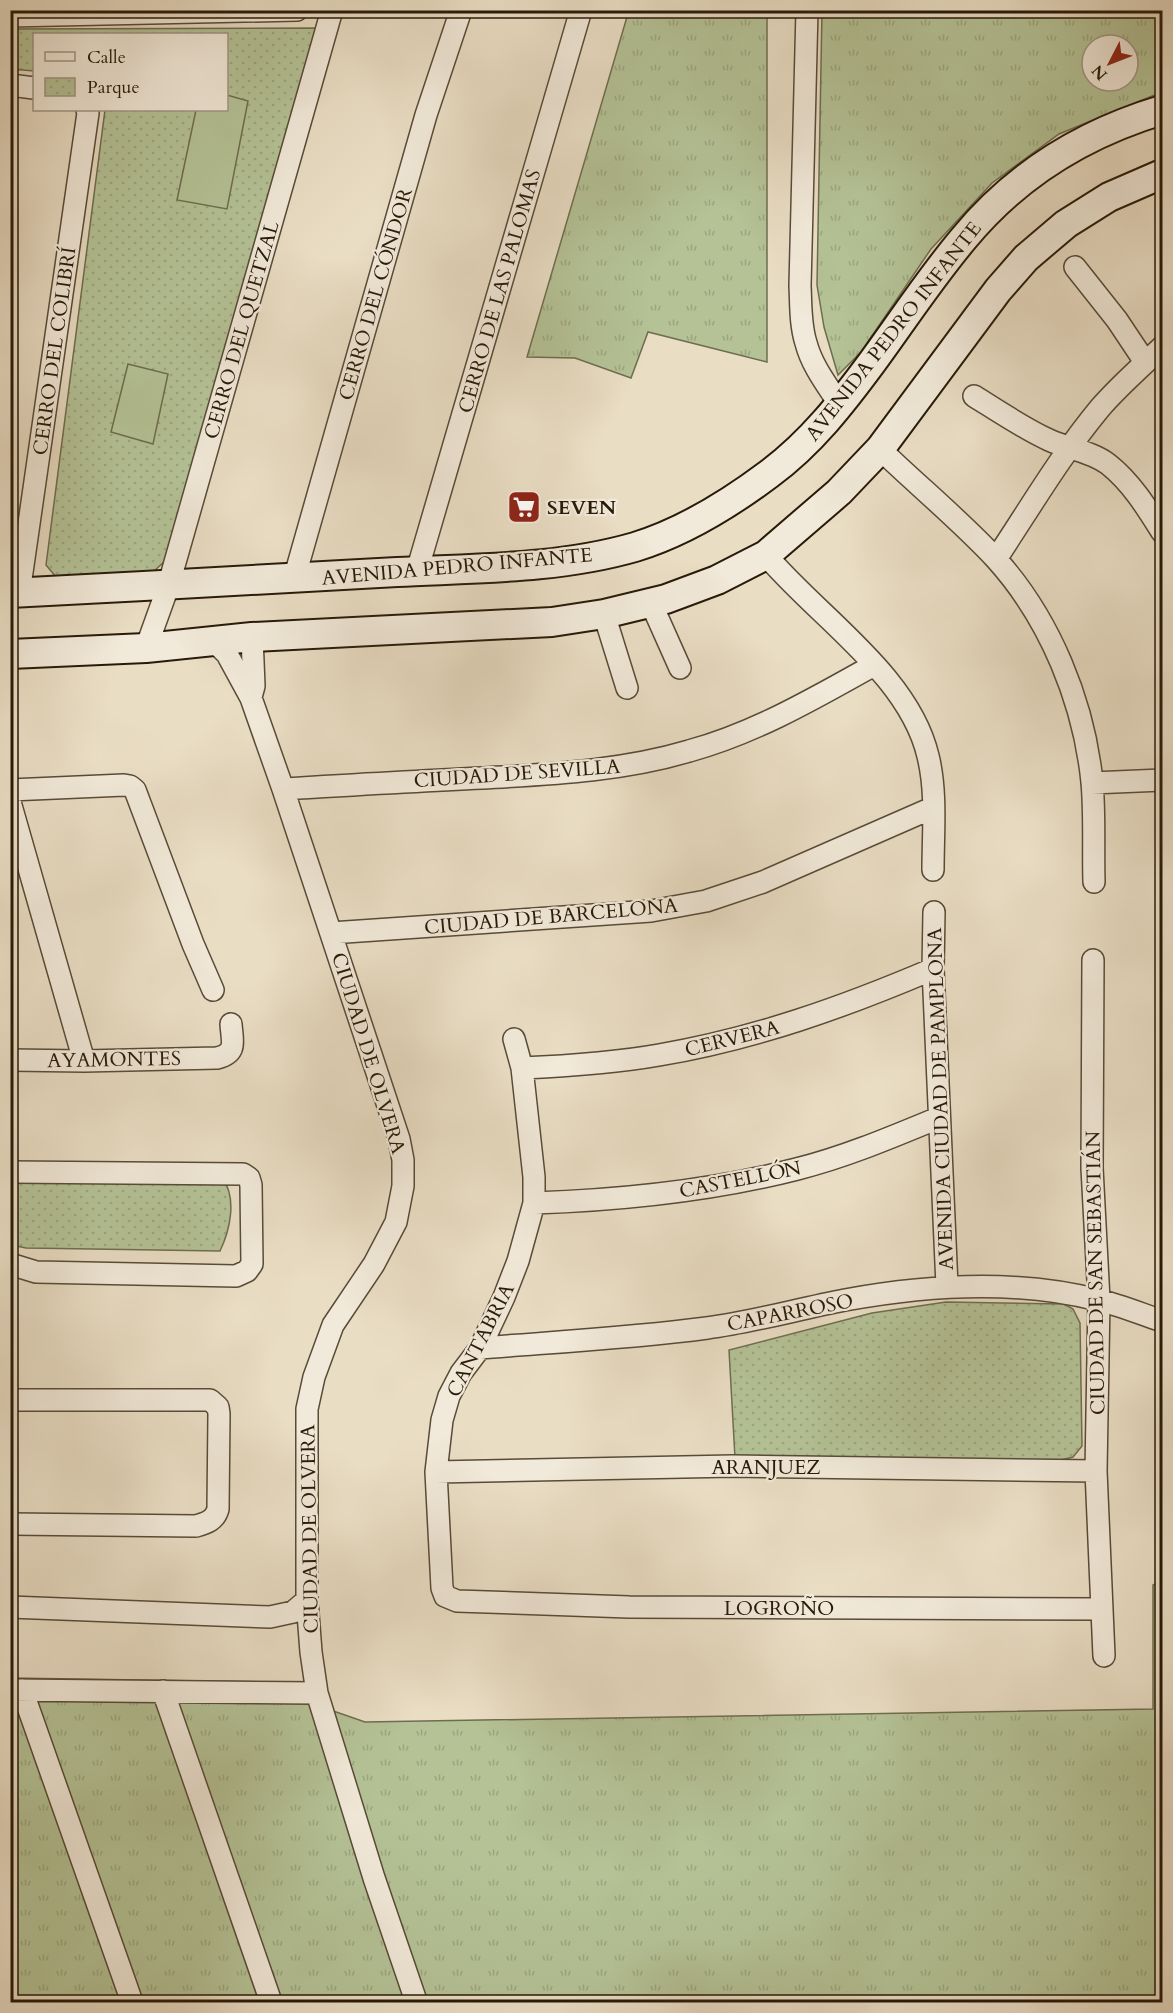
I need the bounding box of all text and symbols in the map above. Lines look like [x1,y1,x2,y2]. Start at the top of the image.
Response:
legend [33,33,228,111]
north arrow [1080,33,1140,93]
text: Calle [87,45,126,70]
text: N [1087,60,1112,85]
text: Parque [87,75,140,100]
street label: CERRO DE LAS PALOMAS [452,166,547,416]
street label: CERRO DEL CÓNDOR [332,185,419,403]
street label: AVENIDA PEDRO INFANTE [799,216,988,447]
street label: CERRO DEL QUETZAL [197,217,286,442]
street label: CERRO DEL COLIBRÍ [27,245,82,457]
supermarket icon: SEVEN [506,489,542,525]
place label: SEVEN [547,494,617,521]
street label: AVENIDA PEDRO INFANTE [321,541,593,592]
street label: CIUDAD DE SEVILLA [413,753,622,794]
street label: CIUDAD DE BARCELONA [423,892,680,941]
street label: AVENIDA CIUDAD DE PAMPLONA [921,926,960,1271]
street label: CIUDAD DE OLVERA [325,949,412,1158]
street label: CERVERA [682,1014,783,1063]
street label: AYAMONTES [47,1045,181,1074]
street label: CIUDAD DE SAN SEBASTIÁN [1080,1131,1111,1415]
street label: CASTELLÓN [677,1154,803,1205]
street label: CANTABRIA [440,1278,521,1402]
street label: CAPARROSO [725,1287,855,1338]
street label: CIUDAD DE OLVERA [294,1423,325,1634]
street label: ARANJUEZ [711,1454,821,1481]
street label: LOGROÑO [724,1595,834,1622]

